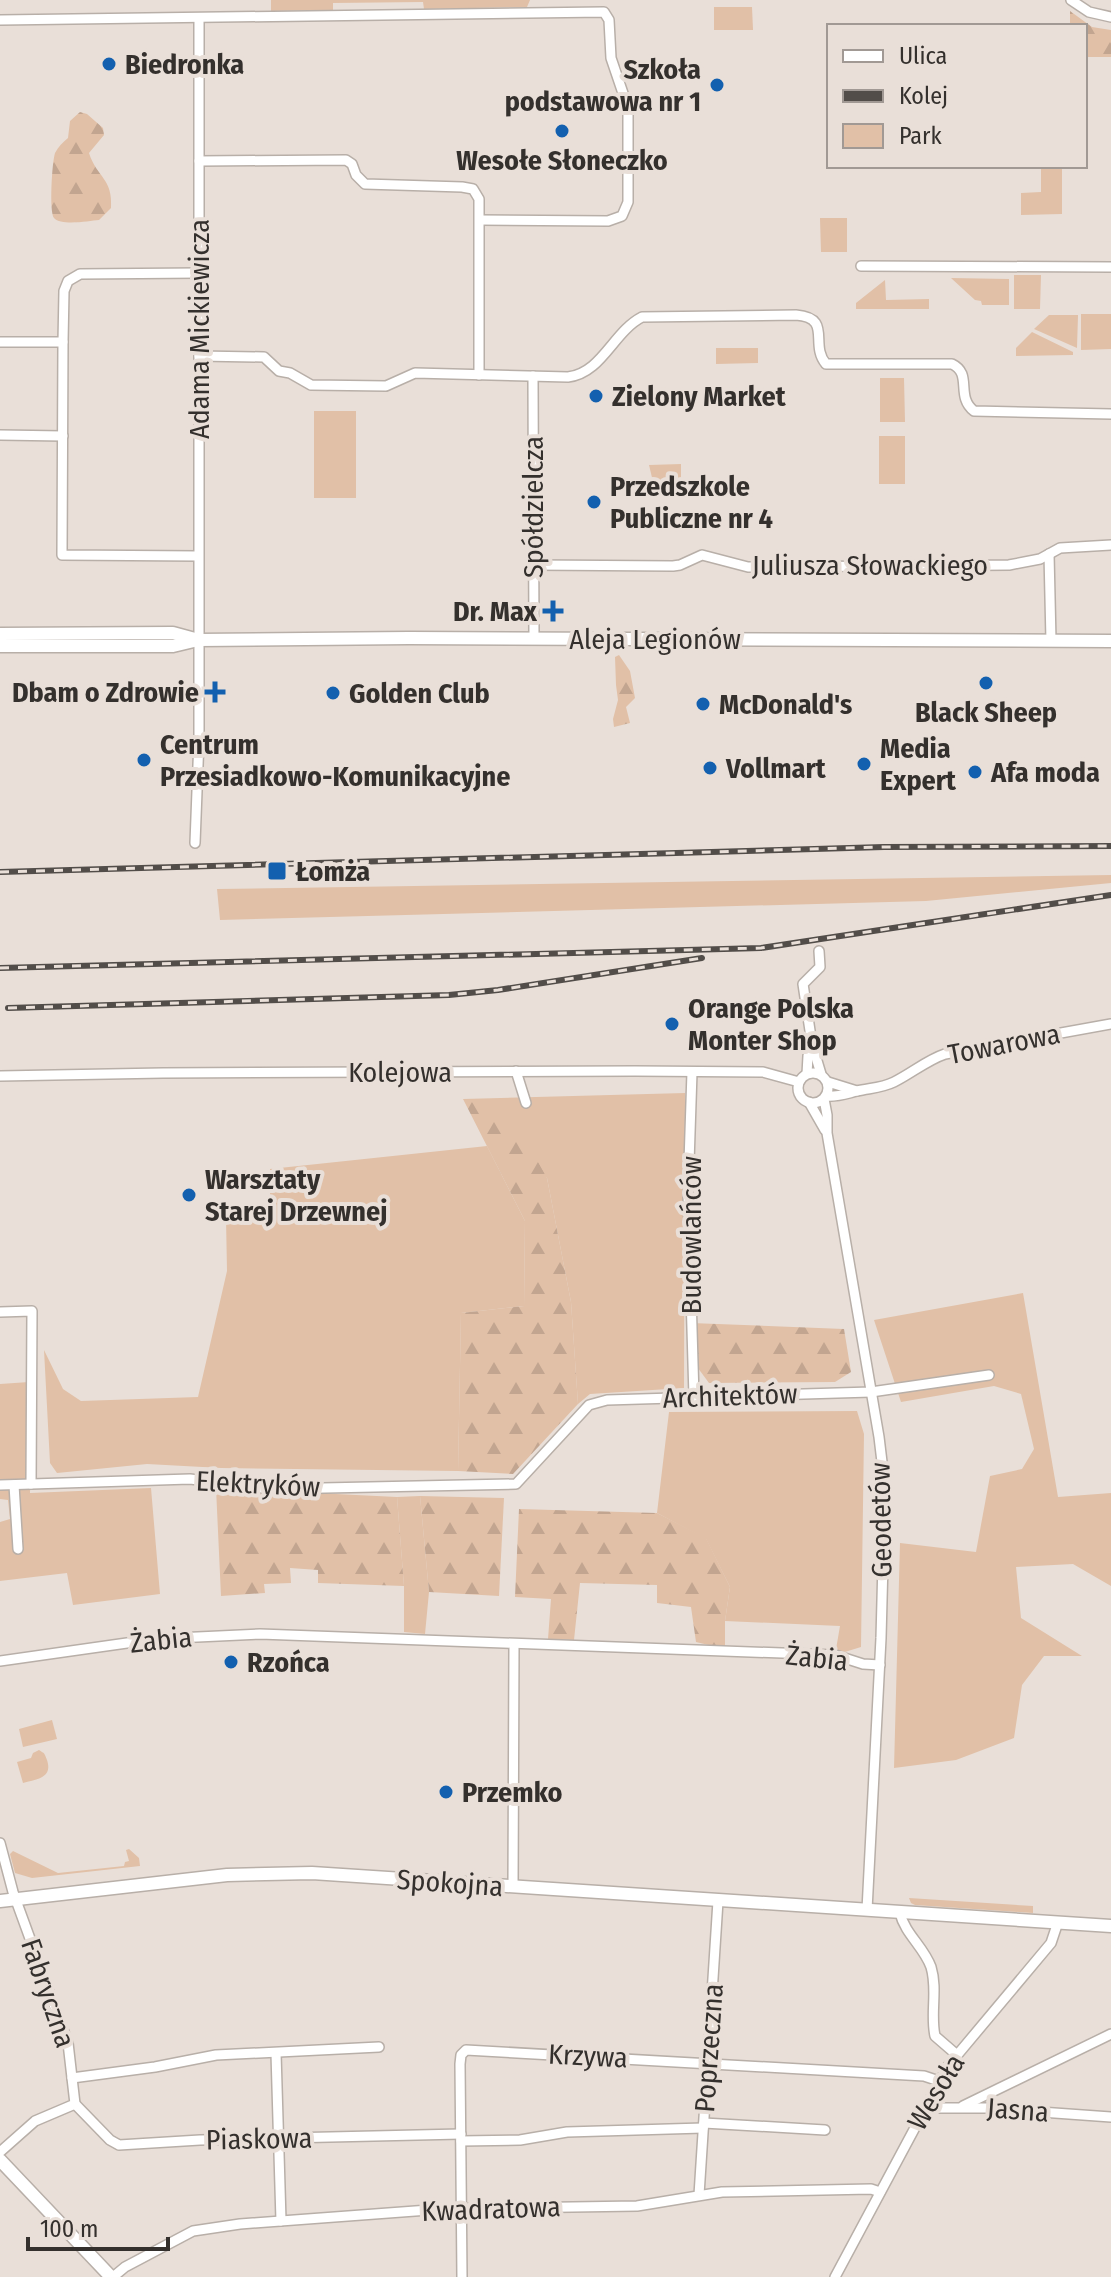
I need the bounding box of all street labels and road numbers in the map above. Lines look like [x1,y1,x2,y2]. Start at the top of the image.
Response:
street label: Adama Mickiewicza [183,219,216,439]
street label: Spółdzielcza [517,436,550,578]
street label: Juliusza Słowackiego [752,549,988,582]
street label: Aleja Legionów [569,623,741,656]
street label: Towarowa [945,1017,1063,1071]
street label: Kolejowa [348,1056,452,1089]
street label: Budowlańców [675,1156,708,1314]
street label: Architektów [662,1377,798,1415]
street label: Geodetów [863,1462,899,1578]
street label: Elektryków [195,1464,321,1504]
street label: Żabia [128,1620,194,1660]
street label: Żabia [784,1638,850,1678]
street label: Spokojna [396,1863,504,1903]
street label: Fabryczna [14,1934,82,2052]
street label: Poprzeczna [688,1982,730,2114]
street label: Krzywa [547,2037,629,2075]
street label: Wesoła [901,2048,971,2136]
street label: Jasna [986,2091,1050,2129]
street label: Piaskowa [206,2122,312,2156]
street label: Kwadratowa [421,2190,561,2228]

